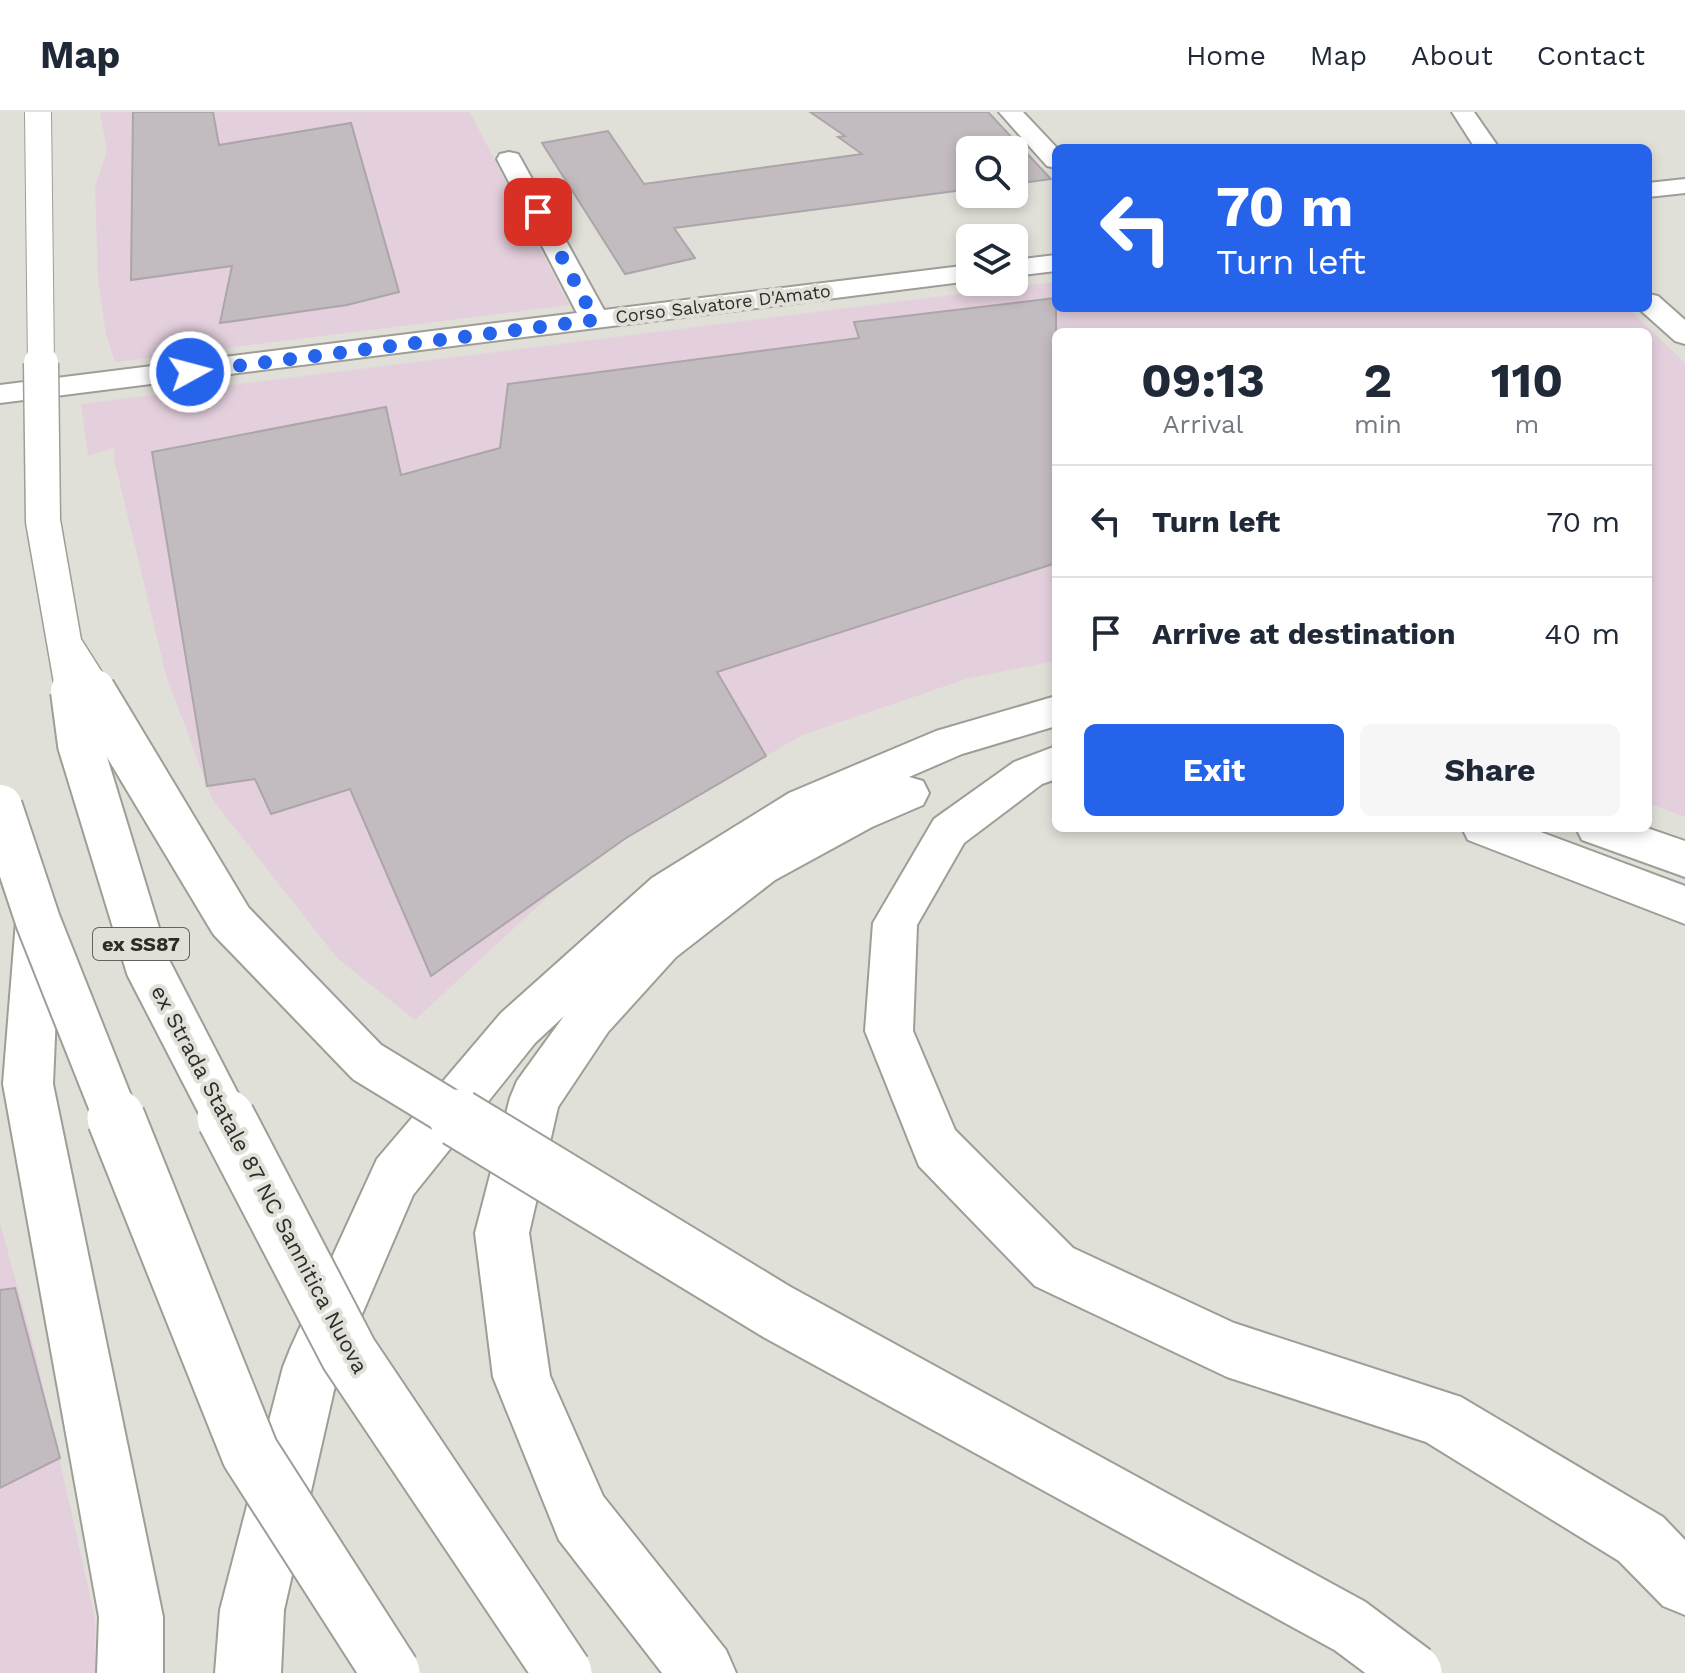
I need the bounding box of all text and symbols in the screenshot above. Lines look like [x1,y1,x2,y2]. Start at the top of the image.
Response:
text: Map [40,33,120,77]
text: Home [1186,39,1266,72]
text: Map [1310,39,1367,72]
text: About [1411,39,1493,72]
text: Contact [1537,39,1645,72]
map controls [956,136,1028,296]
button: search [956,136,1028,208]
text: 70 m [1216,174,1353,240]
icon: left [1084,176,1188,280]
pin [504,178,572,246]
icon: arrive [516,190,560,234]
button: layers [956,224,1028,296]
text: Turn left [1216,241,1366,283]
street label: Corso Salvatore D'Amato [614,280,832,327]
position arrow [148,330,232,414]
text: 09:13 [1141,352,1265,409]
text: 2 [1364,352,1392,409]
text: 110 [1491,352,1563,409]
text: Arrival [1162,409,1244,439]
text: min [1354,409,1402,439]
text: m [1515,409,1539,439]
icon: left [1084,499,1128,543]
text: Turn left [1152,504,1280,539]
text: 70 m [1546,504,1620,539]
icon: arrive [1084,611,1128,655]
text: Arrive at destination [1152,616,1456,651]
text: 40 m [1544,616,1620,651]
button: Exit [1084,724,1344,816]
button: Share [1360,724,1620,816]
road number: ex SS87 [93,928,189,960]
street label: ex Strada Statale 87 NC Sannitica Nuova [146,981,373,1378]

